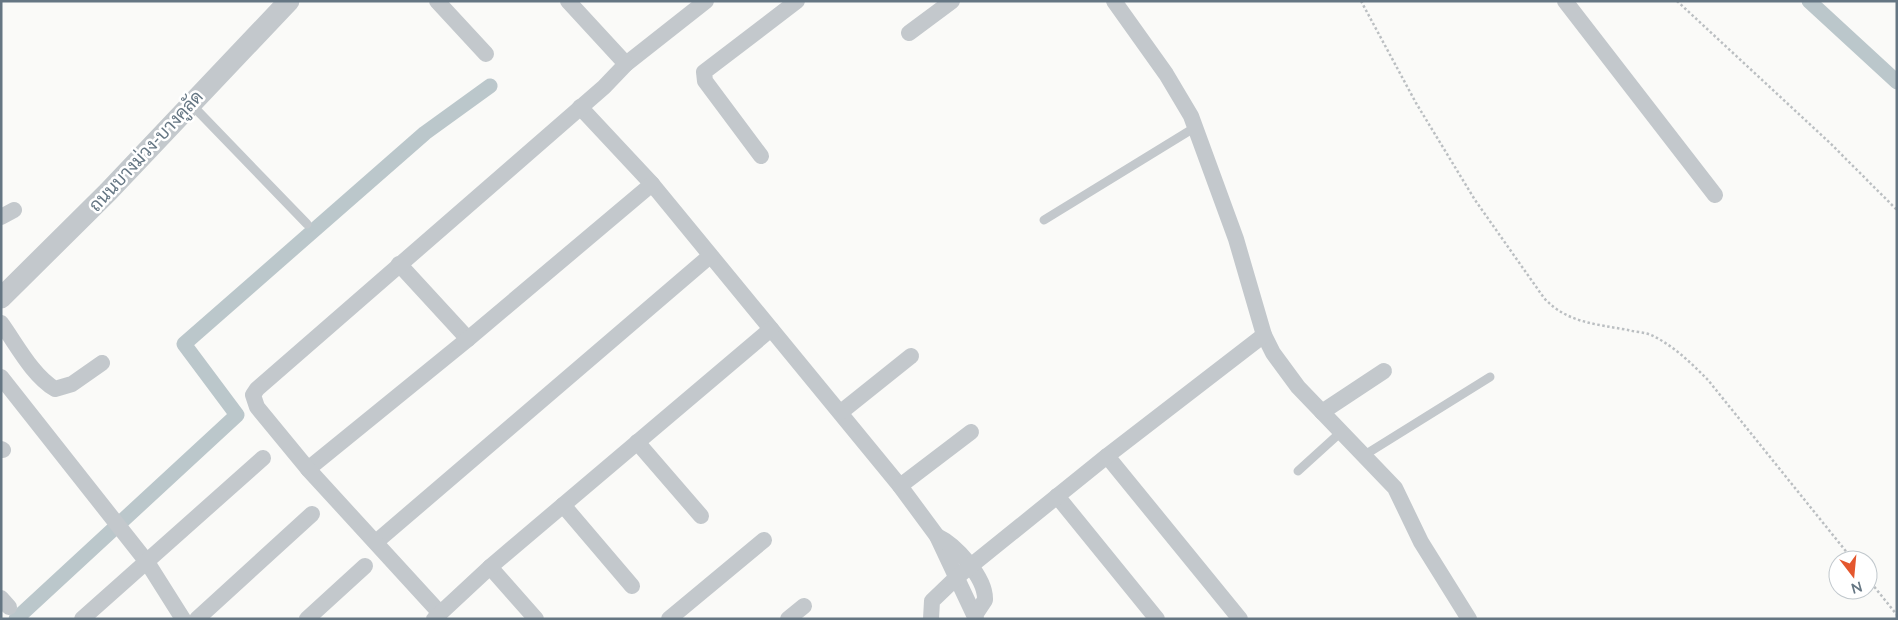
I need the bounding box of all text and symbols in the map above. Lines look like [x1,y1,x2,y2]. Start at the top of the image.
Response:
street label: ถนนบางม่วง-บางคูลัด [84,85,209,217]
north arrow [1828,550,1878,600]
text: N [1849,578,1864,598]

